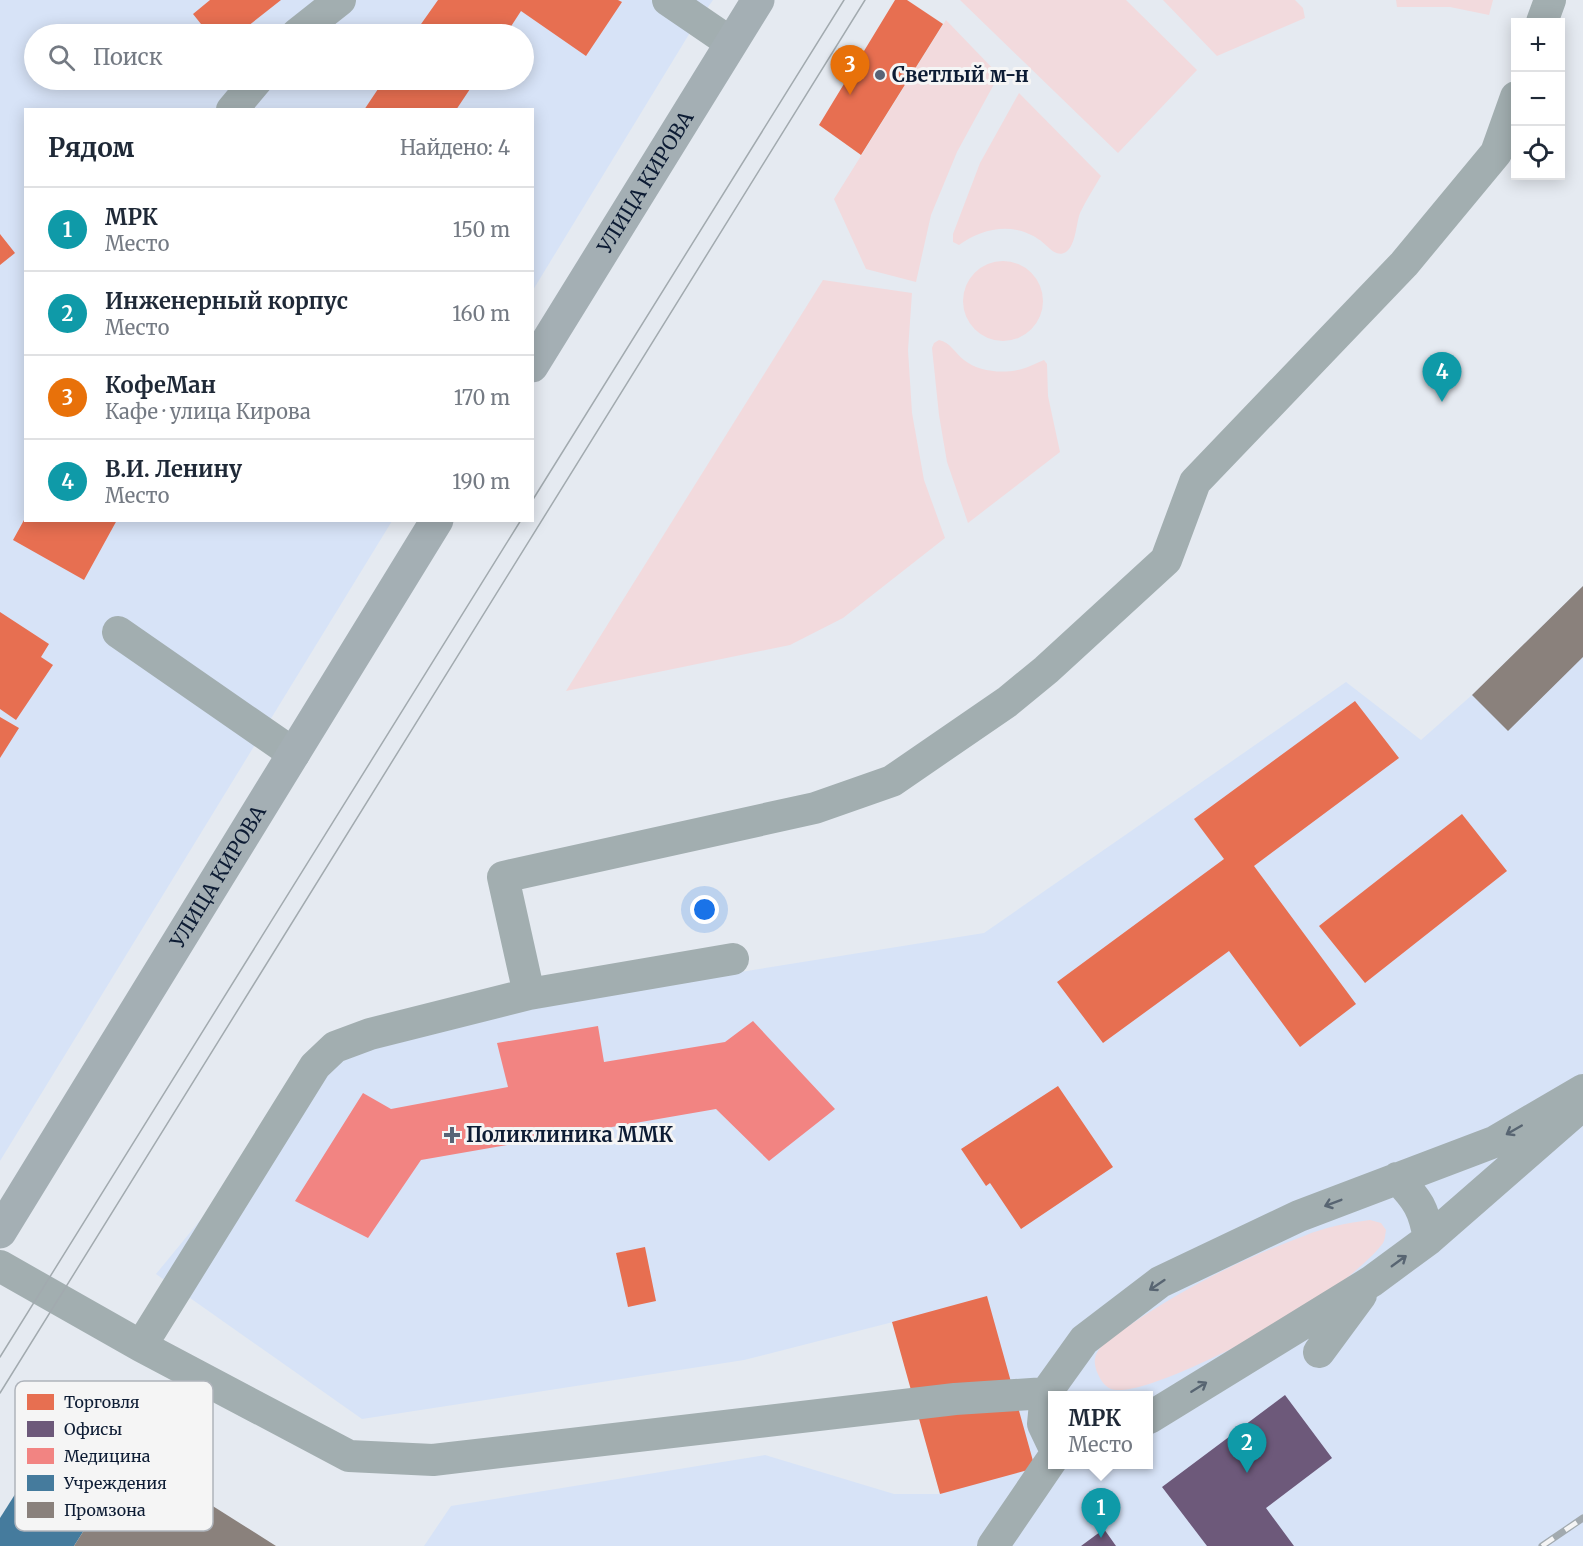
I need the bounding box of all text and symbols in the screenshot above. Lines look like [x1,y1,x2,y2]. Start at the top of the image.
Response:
map controls [1511,18,1565,180]
button: + [1511,18,1565,72]
search box [24,24,534,90]
icon: search [45,41,78,74]
text: Поиск [93,43,163,71]
pin: 3 [830,46,870,95]
place label: Светлый м-н [892,62,1029,87]
marker: Светлый м-н [873,68,887,82]
button: − [1511,72,1565,126]
street label: УЛИЦА КИРОВА [591,106,699,258]
button: locate [1511,126,1565,180]
text: Рядом [48,131,134,164]
text: Найдено: 4 [400,135,510,160]
text: МРК [105,203,158,231]
text: 1 [63,217,72,242]
text: 150 m [453,217,510,242]
text: Место [105,231,169,256]
text: Инженерный корпус [105,287,348,315]
text: 2 [62,301,73,326]
text: 160 m [452,301,510,326]
text: Место [105,315,169,340]
pin: 4 [1422,352,1462,402]
text: КофеМан [105,371,216,399]
text: 3 [62,385,73,410]
text: 170 m [454,385,510,410]
text: Кафе · улица Кирова [105,399,311,424]
text: В.И. Ленину [105,455,242,483]
text: 4 [61,469,74,494]
text: 190 m [452,469,510,494]
text: Место [105,483,169,508]
street label: УЛИЦА КИРОВА [164,800,271,953]
your location [690,895,719,924]
place label: Поликлиника ММК [466,1122,674,1147]
one-way arrow [1506,1124,1523,1136]
marker: Поликлиника ММК [443,1126,461,1144]
one-way arrow [1325,1198,1343,1209]
one-way arrow [1391,1255,1407,1267]
one-way arrow [1149,1280,1166,1292]
legend [15,1381,213,1531]
one-way arrow [1190,1381,1207,1393]
popup [1048,1391,1153,1469]
text: Торговля [64,1392,140,1412]
text: МРК [1068,1404,1121,1432]
text: Офисы [64,1419,122,1439]
pin: 2 [1228,1424,1266,1473]
text: Место [1068,1432,1133,1457]
text: Медицина [64,1446,151,1466]
text: Учреждения [63,1473,167,1493]
pin: 1 [1082,1488,1120,1538]
text: Промзона [64,1500,146,1520]

